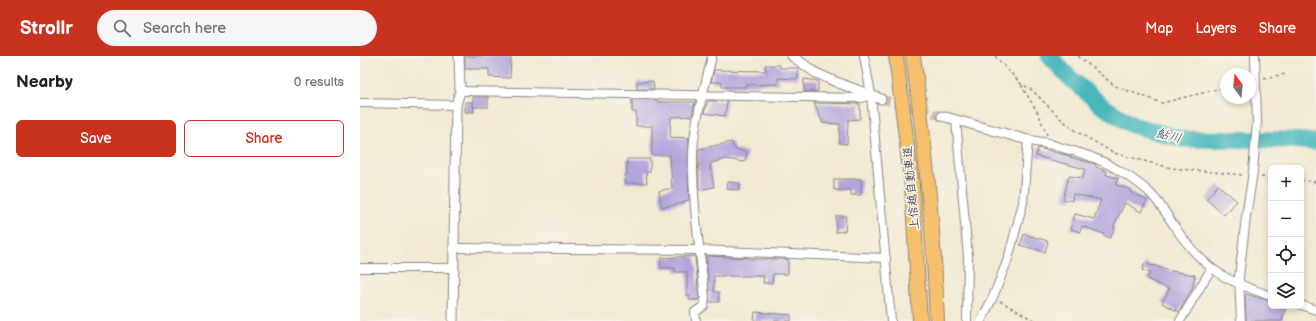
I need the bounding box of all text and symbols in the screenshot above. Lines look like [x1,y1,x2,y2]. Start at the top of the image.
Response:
search box [97,10,377,46]
text: Strollr [20,17,73,40]
icon: search [111,17,133,39]
text: Search here [143,19,226,38]
text: Map [1145,20,1173,37]
text: Layers [1195,20,1237,37]
text: Share [1259,20,1296,37]
north arrow [1220,68,1256,104]
text: Nearby [16,72,73,92]
text: 0 results [294,74,344,90]
button: Save [16,120,176,157]
button: Share [184,120,344,157]
water label: 鮎川 [1154,125,1183,147]
street label: 上信越自動車道 [900,145,923,230]
map controls [1268,165,1304,309]
button: + [1268,165,1304,201]
button: − [1268,201,1304,237]
button: locate [1268,237,1304,273]
button: layers [1268,273,1304,309]

